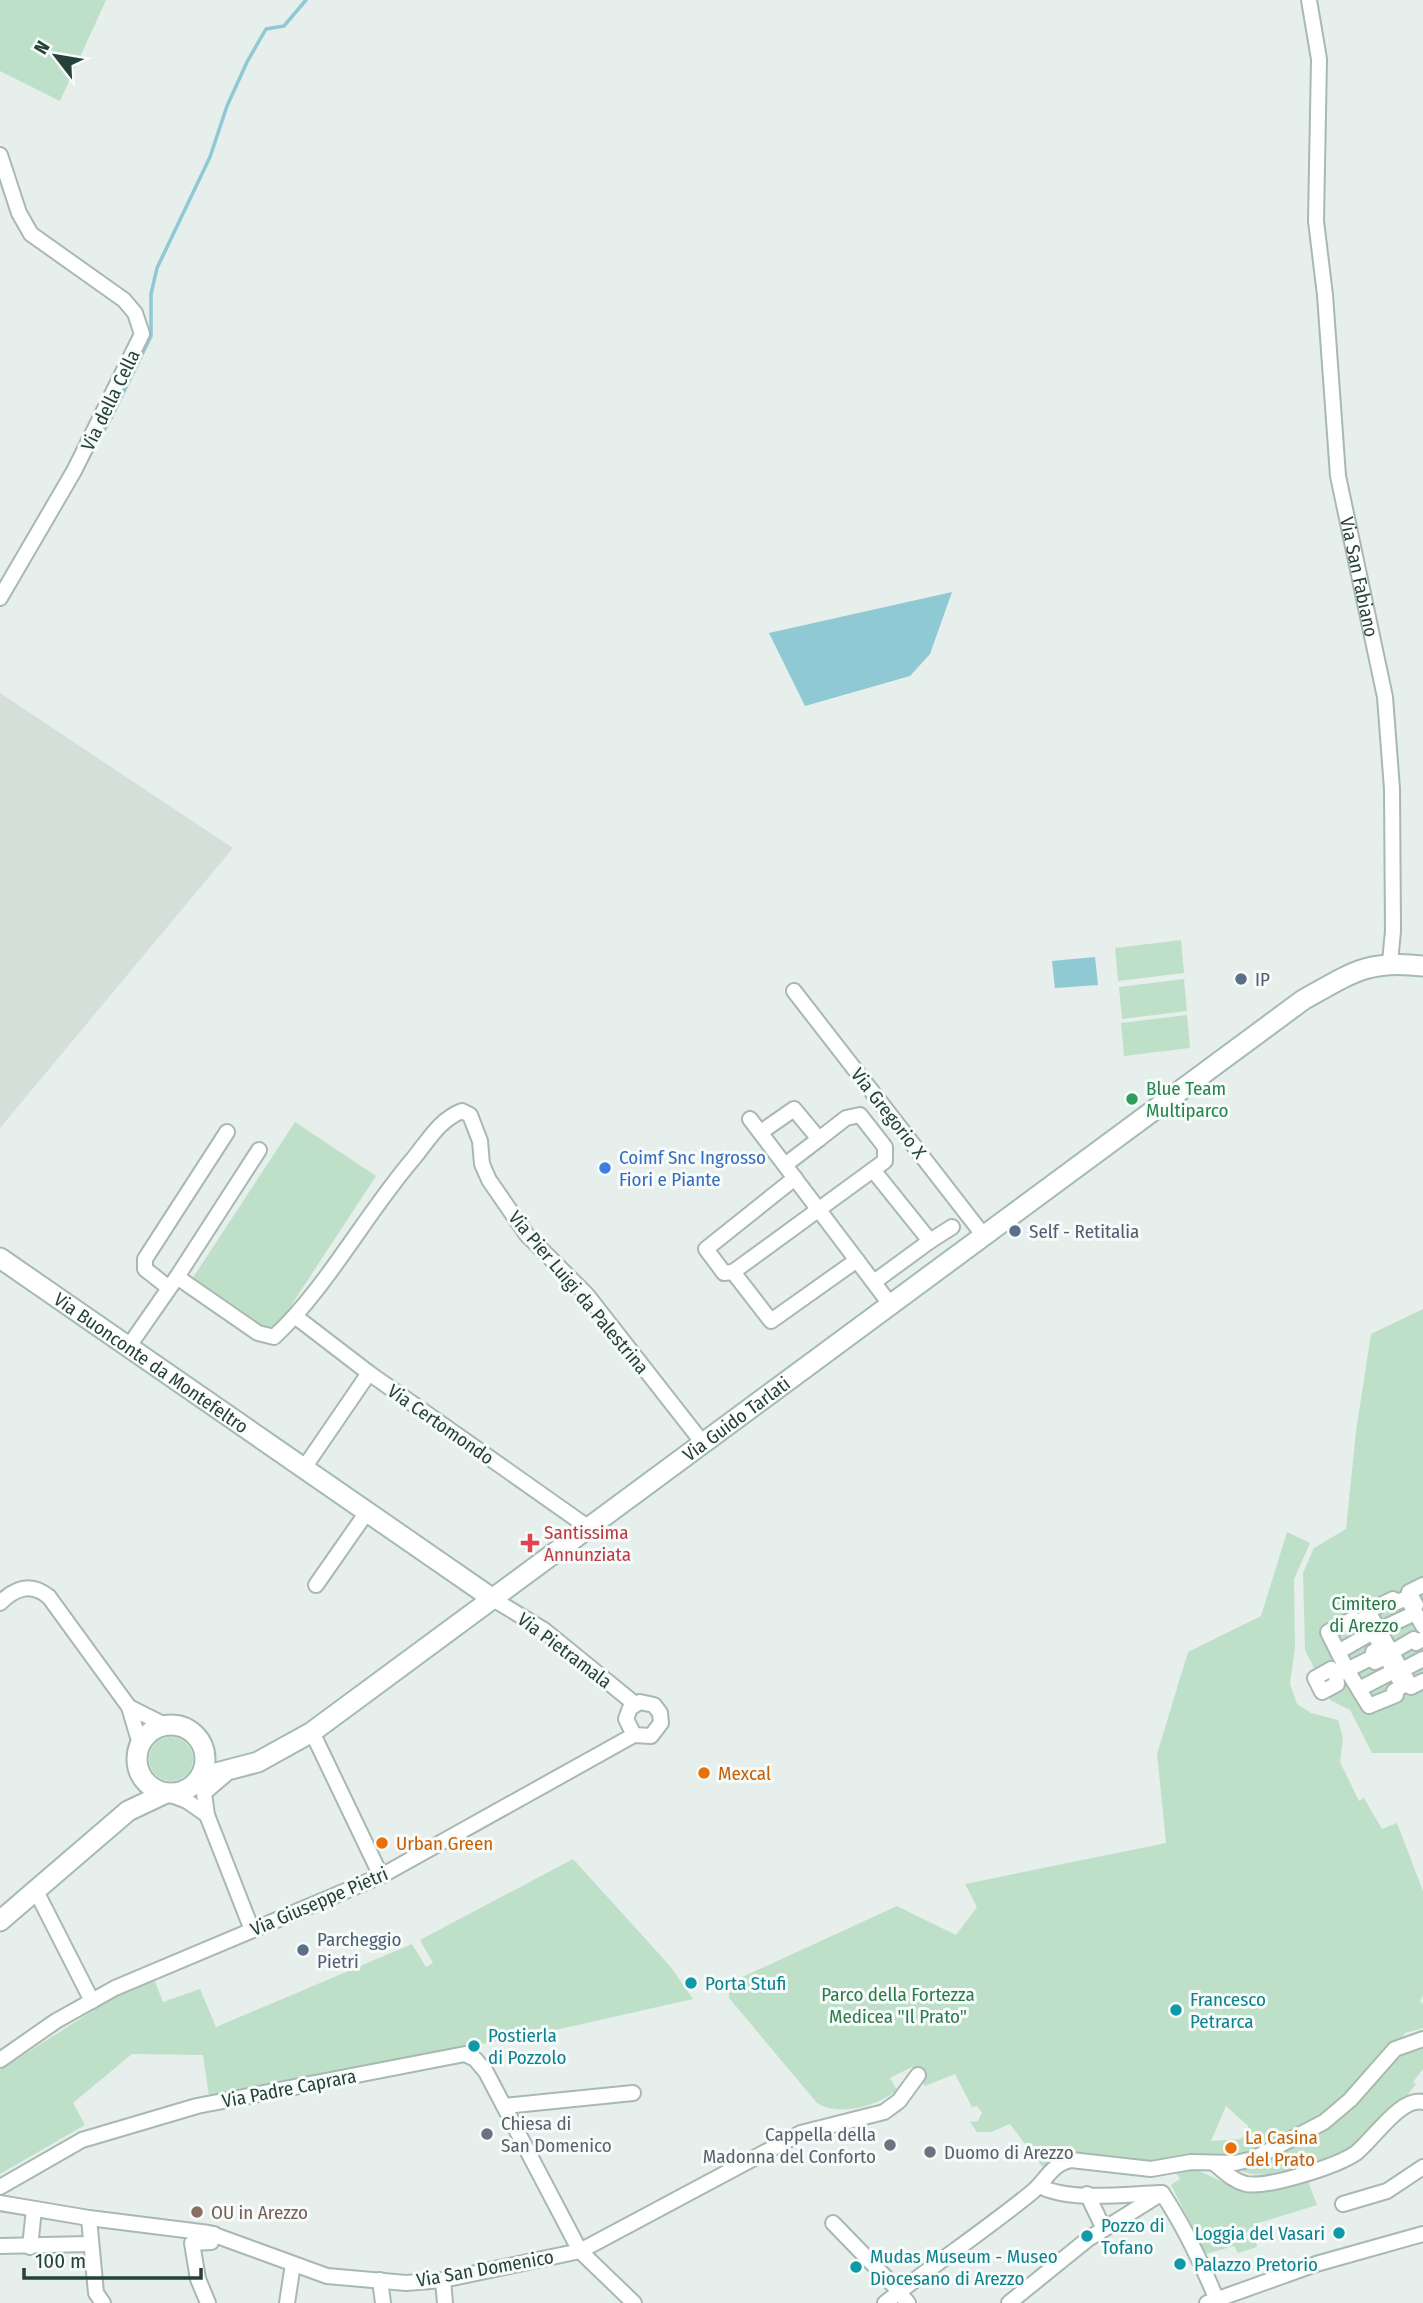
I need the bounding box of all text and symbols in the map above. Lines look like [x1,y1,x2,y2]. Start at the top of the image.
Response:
north arrow [21,21,91,91]
text: N [29,37,55,58]
street label: Via della Cella [76,346,145,454]
street label: Via San Fabiano [1335,515,1383,639]
place label: IP [1255,968,1270,991]
marker: IP [1233,971,1249,987]
street label: Via Gregorio X [846,1064,931,1164]
place label: Blue Team Multiparco [1146,1077,1229,1122]
marker: Blue Team Multiparco [1124,1091,1140,1107]
place label: Coimf Snc Ingrosso Fiori e Piante [619,1146,766,1191]
marker: Coimf Snc Ingrosso Fiori e Piante [597,1160,613,1176]
street label: Via Pier Luigi da Palestrina [504,1206,654,1379]
place label: Self - Retitalia [1029,1220,1139,1243]
marker: Self - Retitalia [1007,1223,1023,1239]
street label: Via Buonconte da Montefeltro [49,1288,253,1438]
street label: Via Guido Tarlati [678,1372,795,1466]
street label: Via Certomondo [383,1379,498,1469]
place label: Santissima Annunziata [544,1521,631,1566]
marker: Santissima Annunziata [522,1535,538,1551]
park label: Cimitero di Arezzo [1329,1592,1399,1637]
street label: Via Pietramala [513,1608,616,1693]
place label: Mexcal [718,1762,771,1785]
marker: Mexcal [696,1765,712,1781]
place label: Urban Green [396,1832,493,1855]
marker: Urban Green [374,1835,390,1851]
street label: Via Giuseppe Pietri [247,1862,391,1941]
place label: Parcheggio Pietri [317,1928,402,1973]
marker: Parcheggio Pietri [295,1942,311,1958]
place label: Porta Stufi [705,1972,786,1995]
marker: Porta Stufi [683,1975,699,1991]
park label: Parco della Fortezza Medicea "Il Prato" [821,1983,975,2028]
place label: Francesco Petrarca [1190,1988,1266,2033]
marker: Francesco Petrarca [1168,2002,1184,2018]
place label: Postierla di Pozzolo [488,2024,566,2069]
marker: Postierla di Pozzolo [466,2038,482,2054]
street label: Via Padre Caprara [220,2064,358,2113]
place label: Chiesa di San Domenico [501,2112,612,2157]
place label: Cappella della Madonna del Conforto [703,2123,876,2168]
marker: Chiesa di San Domenico [479,2126,495,2142]
place label: La Casina del Prato [1245,2126,1318,2171]
marker: Cappella della Madonna del Conforto [882,2137,898,2153]
marker: La Casina del Prato [1223,2140,1239,2156]
place label: Duomo di Arezzo [944,2141,1074,2164]
marker: Duomo di Arezzo [922,2144,938,2160]
place label: OU in Arezzo [211,2201,308,2224]
marker: OU in Arezzo [189,2204,205,2220]
place label: Pozzo di Tofano [1101,2214,1165,2259]
place label: Loggia del Vasari [1195,2222,1325,2245]
marker: Loggia del Vasari [1331,2225,1347,2241]
marker: Pozzo di Tofano [1079,2228,1095,2244]
scale bar [24,2236,201,2280]
street label: Via San Domenico [415,2245,556,2292]
place label: Mudas Museum - Museo Diocesano di Arezzo [870,2245,1058,2290]
text: 100 m [35,2248,86,2274]
place label: Palazzo Pretorio [1194,2253,1318,2276]
marker: Palazzo Pretorio [1172,2256,1188,2272]
marker: Mudas Museum - Museo Diocesano di Arezzo [848,2259,864,2275]

